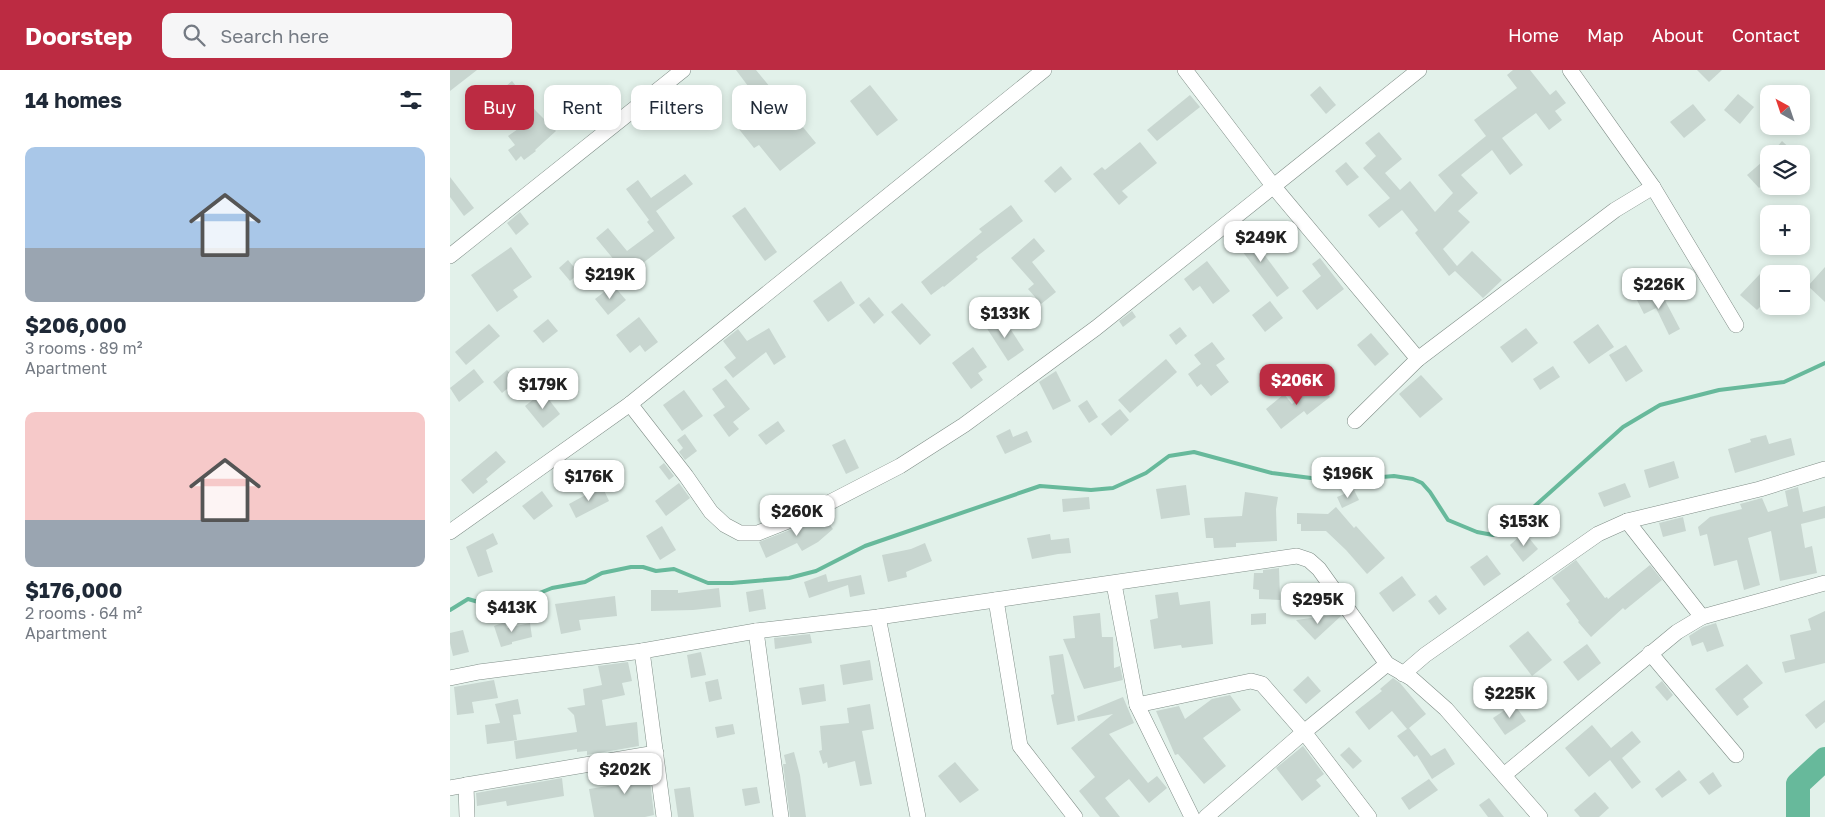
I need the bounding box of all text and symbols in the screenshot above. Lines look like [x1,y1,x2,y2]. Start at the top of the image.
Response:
search box [162,13,512,58]
text: Doorstep [25,21,132,50]
icon: search [180,21,208,49]
text: Search here [220,24,329,47]
text: Home [1508,24,1559,46]
text: Map [1587,24,1624,46]
text: About [1652,24,1704,46]
text: Contact [1732,24,1800,46]
chip: Buy [465,85,534,130]
chip: Rent [544,85,621,130]
chip: Filters [631,85,722,130]
chip: New [732,85,806,130]
north arrow [1760,85,1810,135]
map controls [1760,85,1810,315]
icon: filters [397,86,425,114]
text: 14 homes [25,87,122,113]
button: layers [1760,145,1810,195]
icon: home [180,180,270,270]
button: + [1760,205,1810,255]
pin: $249K [1226,220,1296,263]
text: $249K [1235,227,1287,247]
pin: $219K [575,258,645,300]
text: $219K [585,264,635,284]
button: − [1760,265,1810,315]
pin: $226K [1624,268,1694,310]
text: $226K [1633,274,1685,294]
pin: $133K [970,296,1040,339]
text: $133K [980,303,1030,323]
text: $206,000 [25,312,127,338]
text: 3 rooms · 89 m² [25,338,142,358]
text: Apartment [25,358,107,378]
pin: $206K [1262,364,1332,406]
pin: $179K [508,368,578,410]
text: $206K [1271,370,1323,390]
text: $179K [518,374,568,394]
icon: home [180,445,270,535]
pin: $196K [1313,456,1383,499]
pin: $176K [554,460,624,502]
text: $196K [1323,463,1373,483]
text: $176K [564,466,614,486]
pin: $260K [762,494,832,537]
text: $260K [771,501,823,521]
pin: $153K [1489,504,1559,547]
text: $153K [1499,511,1549,531]
text: $176,000 [25,577,122,603]
pin: $295K [1283,582,1353,625]
text: $295K [1292,589,1344,609]
pin: $413K [477,590,547,633]
text: $413K [487,597,537,617]
text: 2 rooms · 64 m² [25,603,142,623]
text: Apartment [25,623,107,643]
pin: $225K [1475,676,1545,719]
text: $225K [1484,683,1536,703]
pin: $202K [590,752,660,795]
text: $202K [599,759,651,779]

